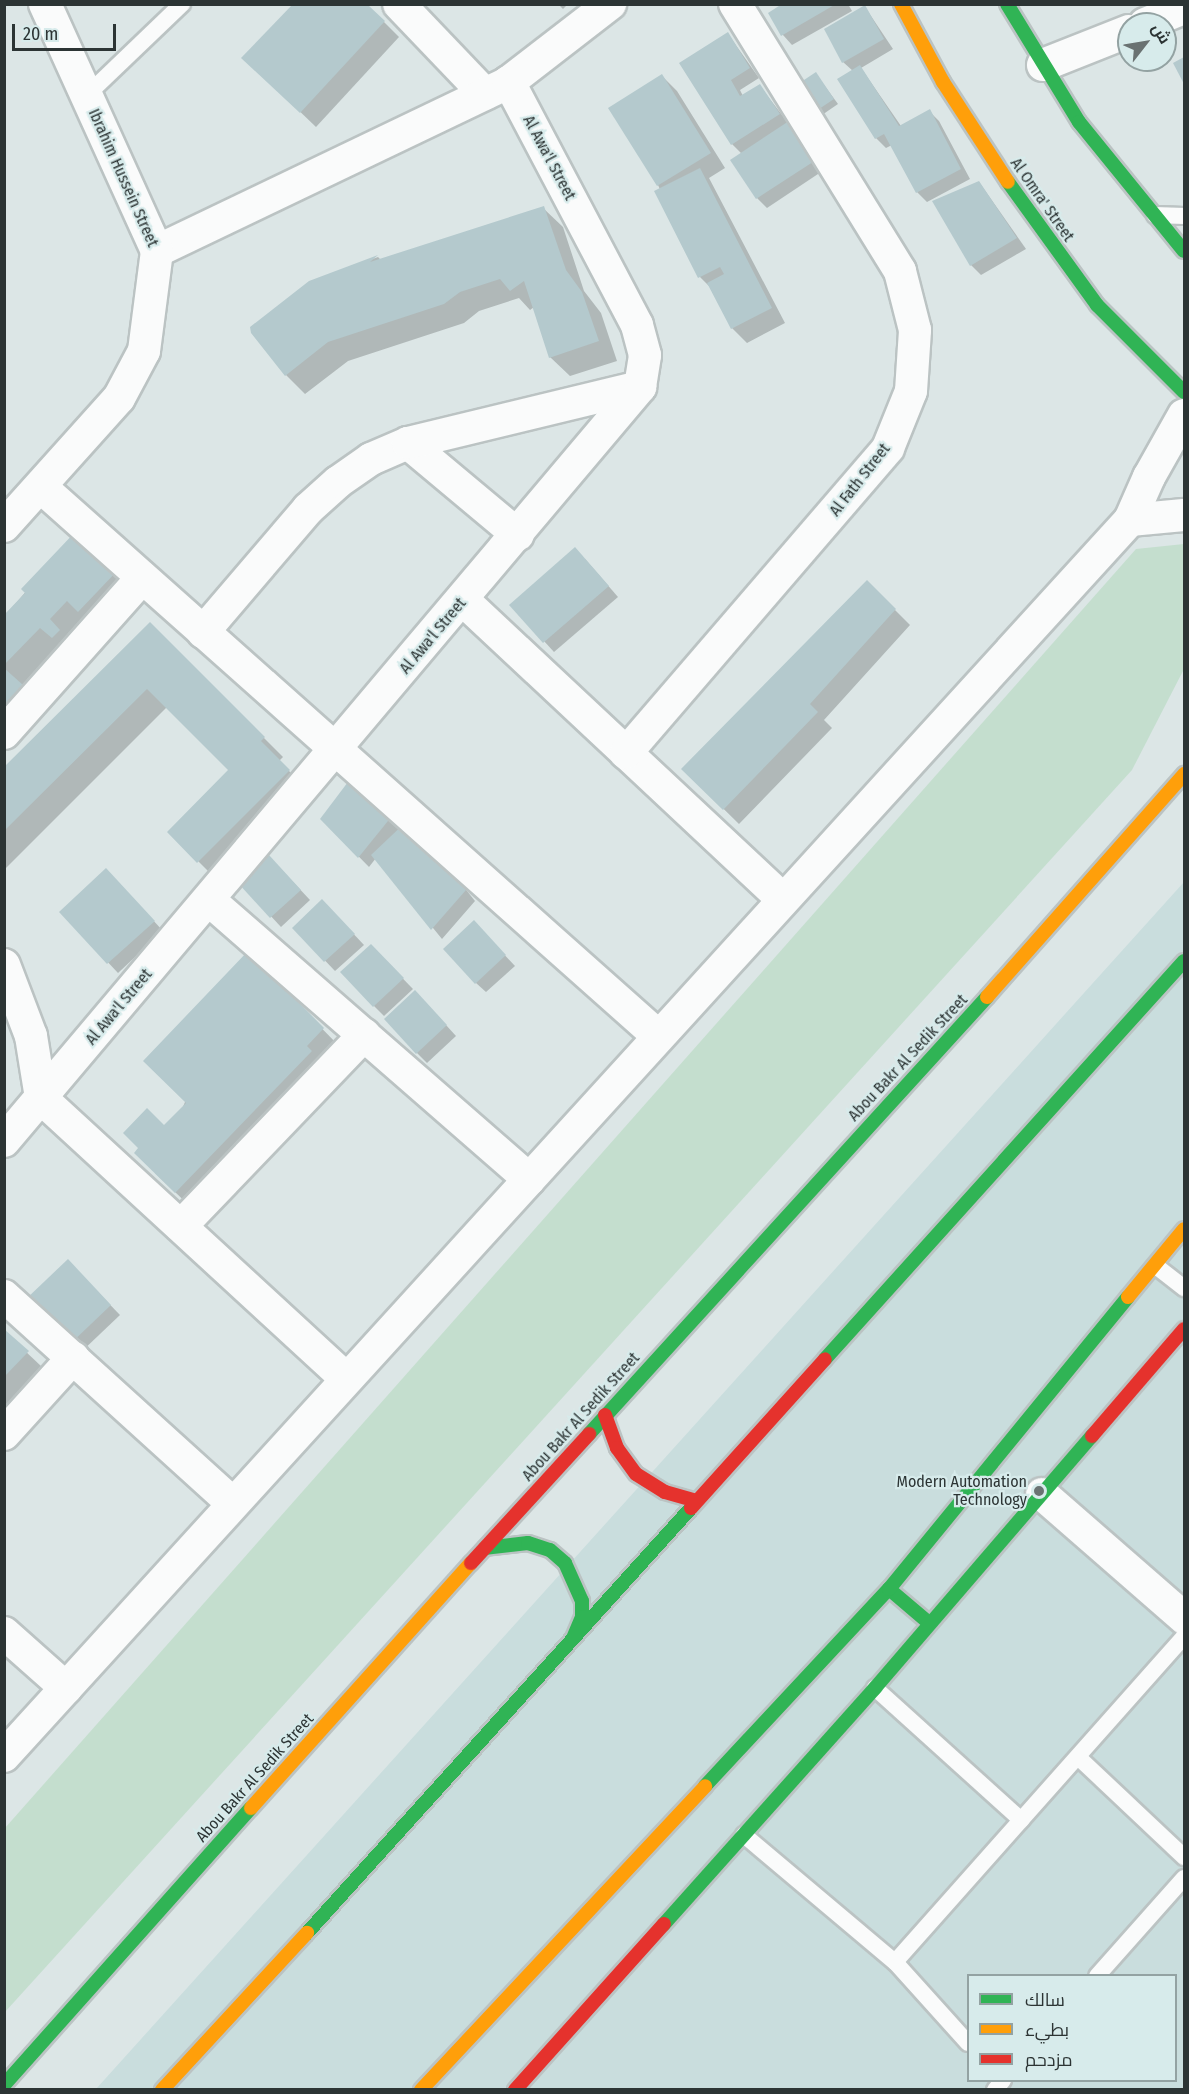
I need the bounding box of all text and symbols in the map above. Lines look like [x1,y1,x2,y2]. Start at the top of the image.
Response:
scale bar [15,12,118,50]
north arrow [1117,12,1177,72]
text: ش [1148,20,1175,47]
text: 20 m [23,23,58,45]
street label: Ibrahim Hussein Street [84,106,162,250]
street label: Al Awa'l Street [519,112,579,204]
street label: Al Omra' Street [1006,154,1078,246]
street label: Al Fath Street [826,440,894,520]
street label: Al Awa'l Street [396,594,470,678]
street label: Al Awa'l Street [82,965,156,1049]
street label: Abou Bakr Al Sedik Street [844,991,972,1125]
street label: Abou Bakr Al Sedik Street [518,1349,644,1485]
place label: Modern Automation Technology [897,1472,1027,1510]
marker: Modern Automation Technology [1032,1484,1046,1498]
street label: Abou Bakr Al Sedik Street [192,1710,318,1846]
legend [967,1974,1177,2082]
text: سالك [1025,1989,1065,2011]
text: بطيء [1025,2019,1069,2041]
text: مزدحم [1025,2049,1073,2071]

